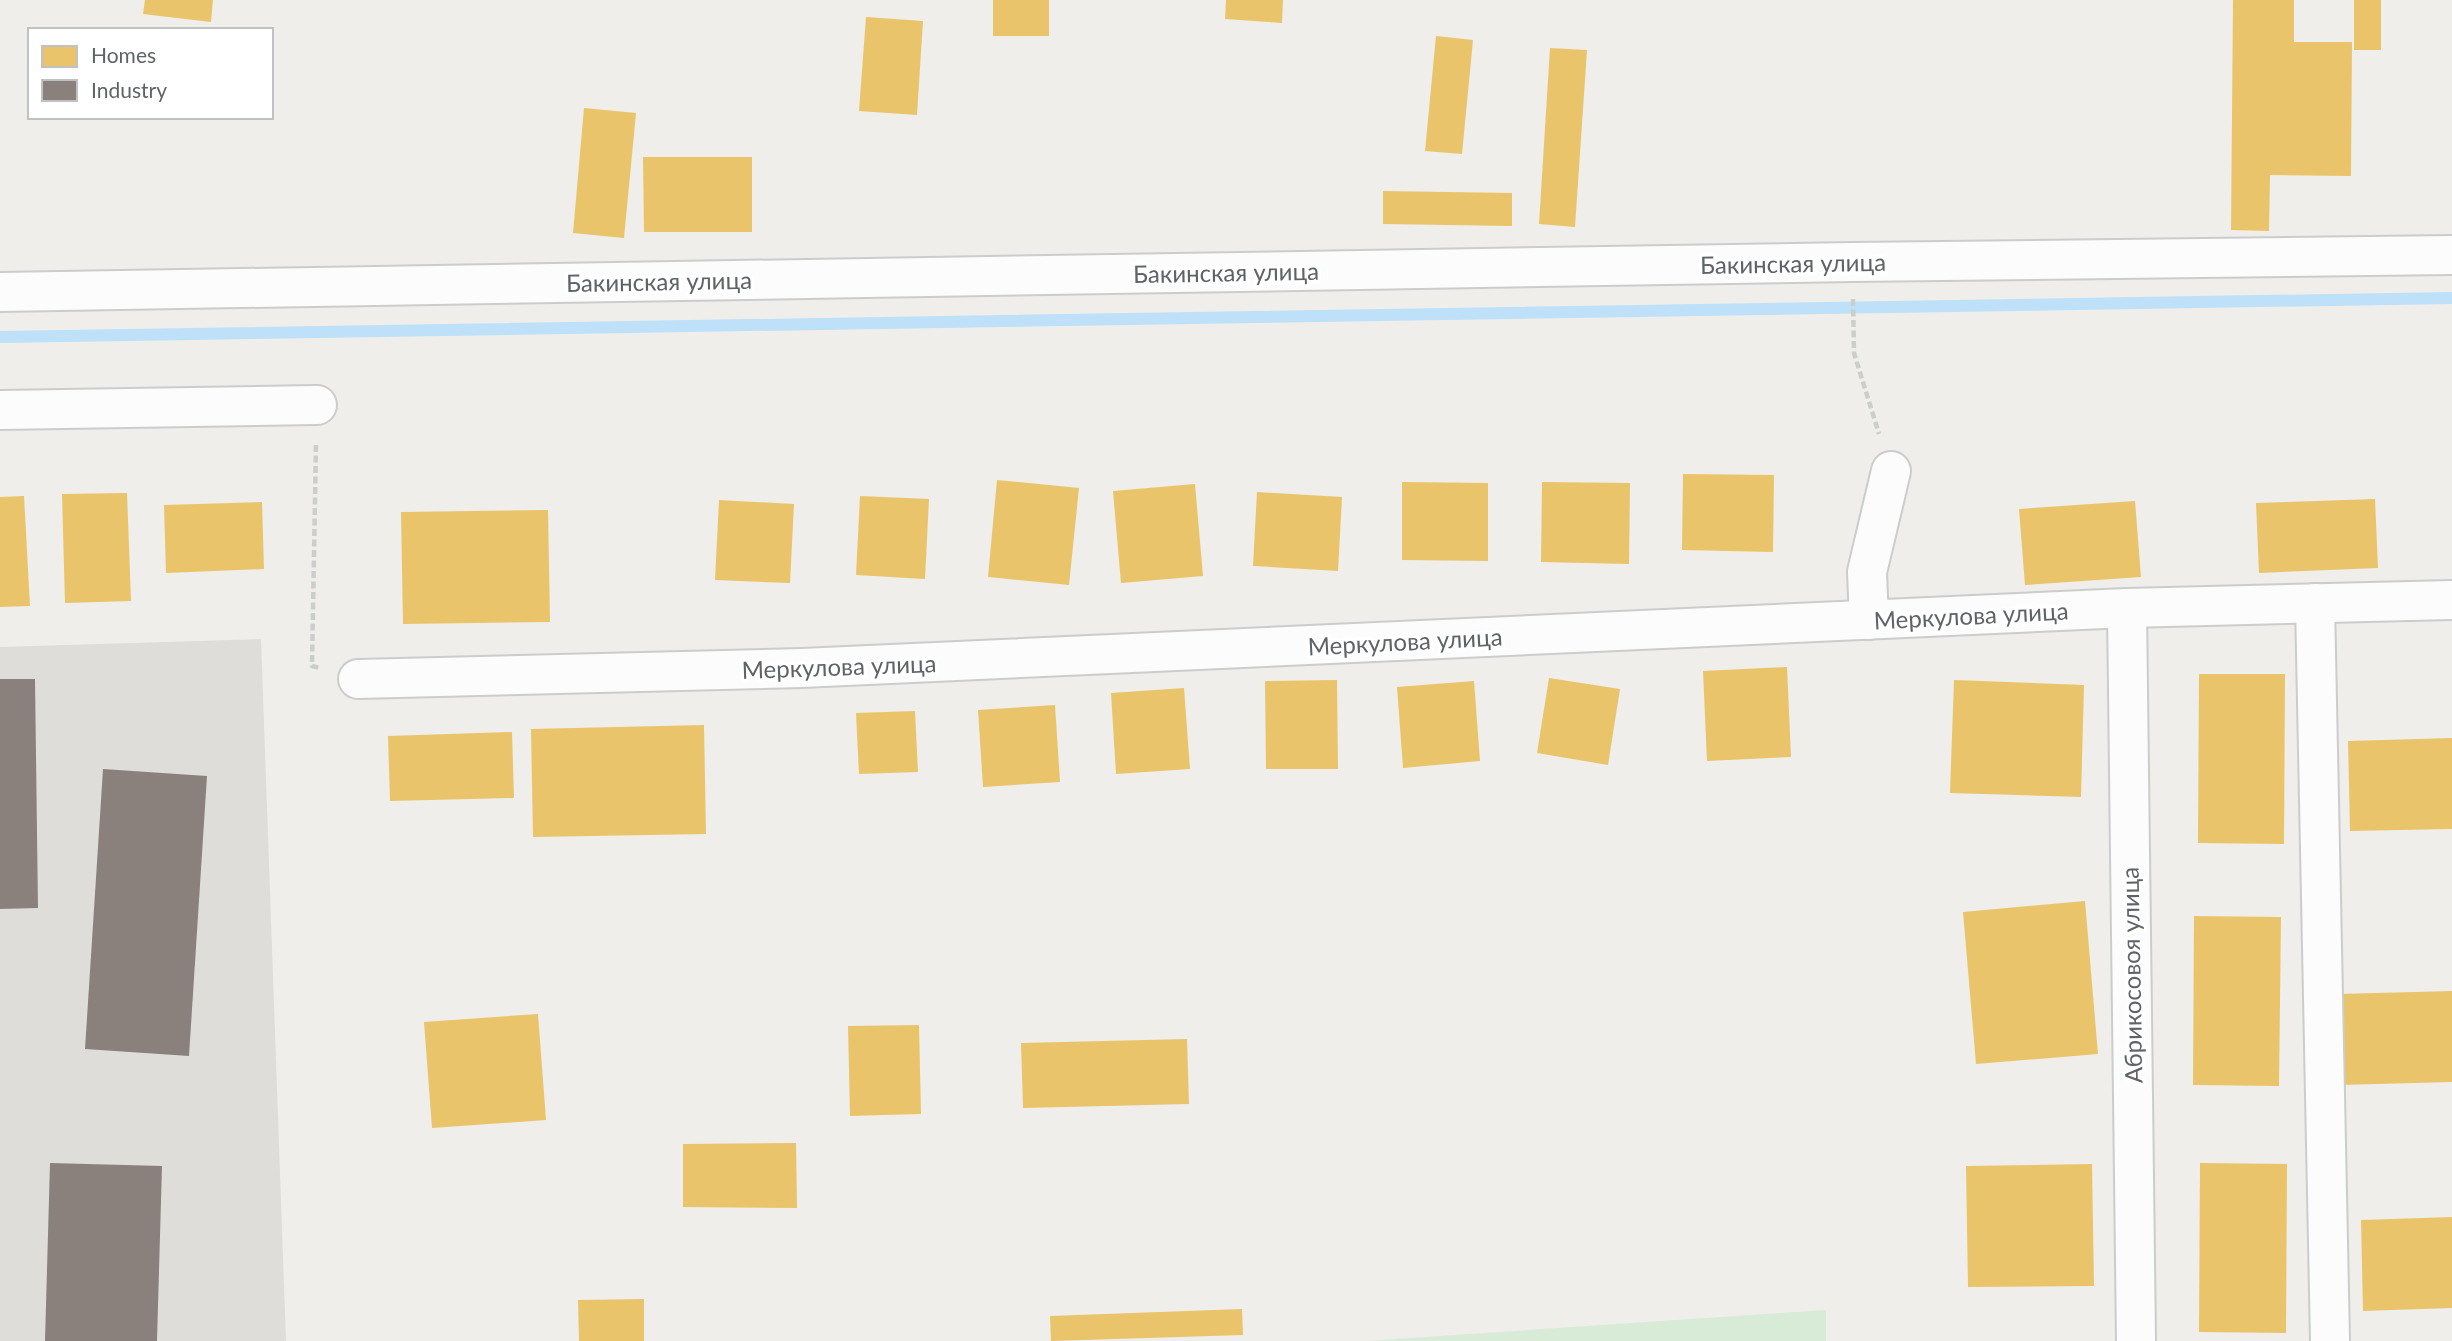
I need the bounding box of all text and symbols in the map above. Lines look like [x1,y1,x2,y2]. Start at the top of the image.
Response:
legend [28,28,273,119]
text: Homes [91,42,156,67]
text: Industry [91,77,167,102]
street label: Бакинская улица [1700,247,1886,279]
street label: Бакинская улица [1133,256,1319,288]
street label: Бакинская улица [566,265,752,297]
street label: Меркулова улица [1873,595,2069,635]
street label: Меркулова улица [1307,621,1503,661]
street label: Меркулова улица [741,648,937,684]
street label: Абрикосовоя улица [2115,867,2147,1083]

